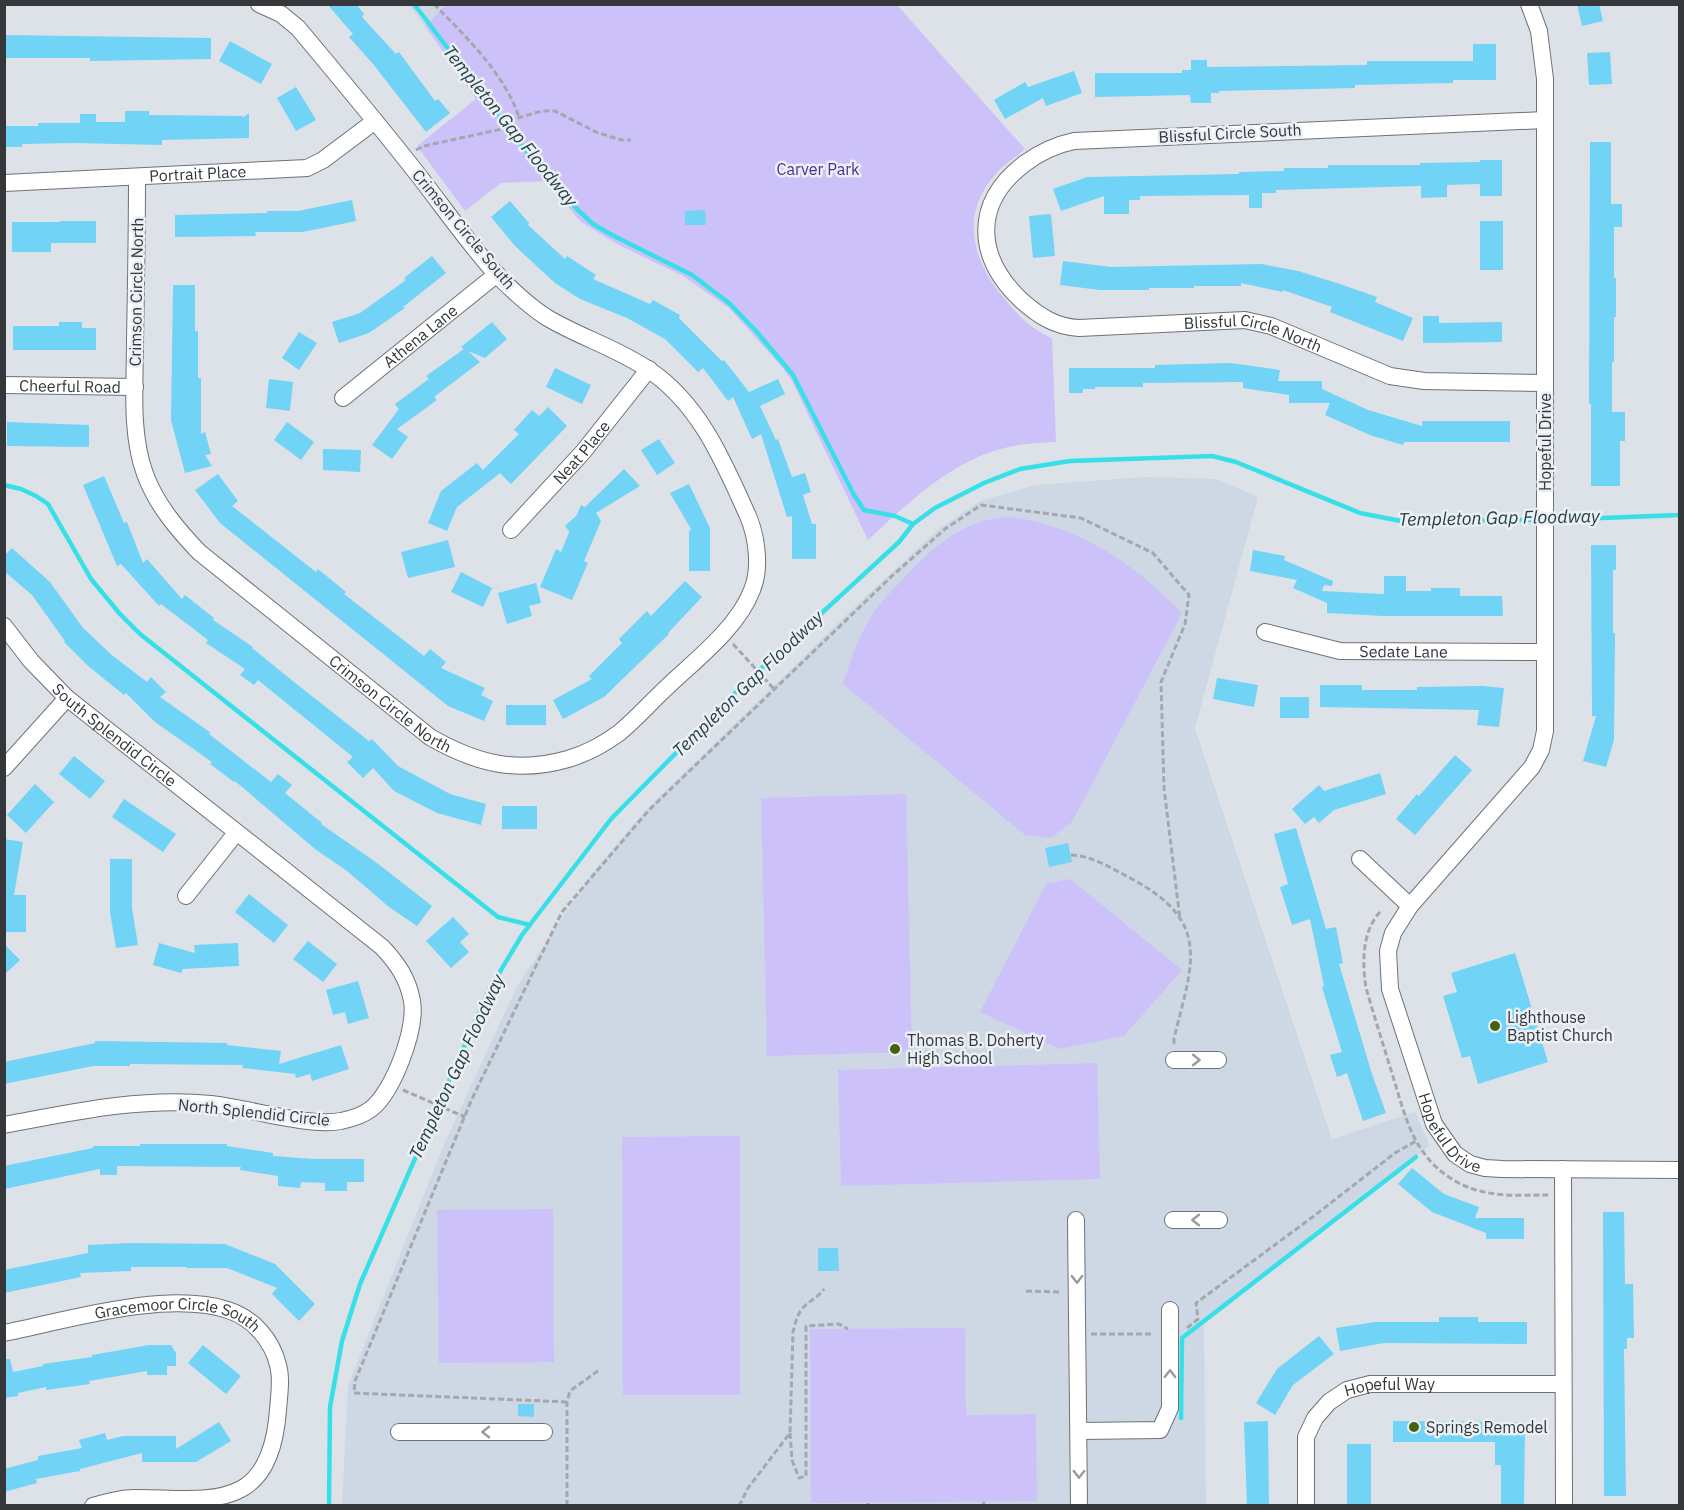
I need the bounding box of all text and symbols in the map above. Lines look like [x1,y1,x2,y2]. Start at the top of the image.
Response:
water label: Templeton Gap Floodway [438,40,584,212]
street label: Blissful Circle South [1158,119,1302,147]
park label: Carver Park [776,159,860,179]
street label: Portrait Place [149,161,247,186]
street label: Crimson Circle South [408,165,520,293]
street label: Crimson Circle North [125,217,147,367]
street label: Athena Lane [379,300,461,372]
street label: Blissful Circle North [1183,309,1325,356]
street label: Cheerful Road [19,375,121,397]
street label: Hopeful Drive [1535,393,1555,491]
street label: Neat Place [549,416,614,488]
water label: Templeton Gap Floodway [1398,504,1601,531]
water label: Templeton Gap Floodway [667,605,829,762]
street label: Sedate Lane [1359,641,1448,662]
street label: Crimson Circle North [325,650,455,757]
street label: South Splendid Circle [48,679,181,791]
water label: Templeton Gap Floodway [404,969,510,1163]
place label: Lighthouse Baptist Church [1507,1007,1613,1045]
marker: Lighthouse Baptist Church [1488,1019,1502,1033]
place label: Thomas B. Doherty High School [907,1030,1044,1068]
marker: Thomas B. Doherty High School [888,1042,902,1056]
one-way arrow [1192,1054,1201,1066]
street label: Hopeful Drive [1414,1090,1483,1177]
street label: North Splendid Circle [177,1094,331,1130]
one-way arrow [1191,1214,1200,1226]
one-way arrow [1071,1274,1083,1283]
street label: Gracemoor Circle South [93,1293,265,1336]
one-way arrow [1164,1369,1176,1378]
street label: Hopeful Way [1342,1374,1435,1400]
place label: Springs Remodel [1426,1417,1548,1437]
marker: Springs Remodel [1407,1420,1421,1434]
one-way arrow [481,1426,490,1438]
one-way arrow [1073,1469,1085,1478]

